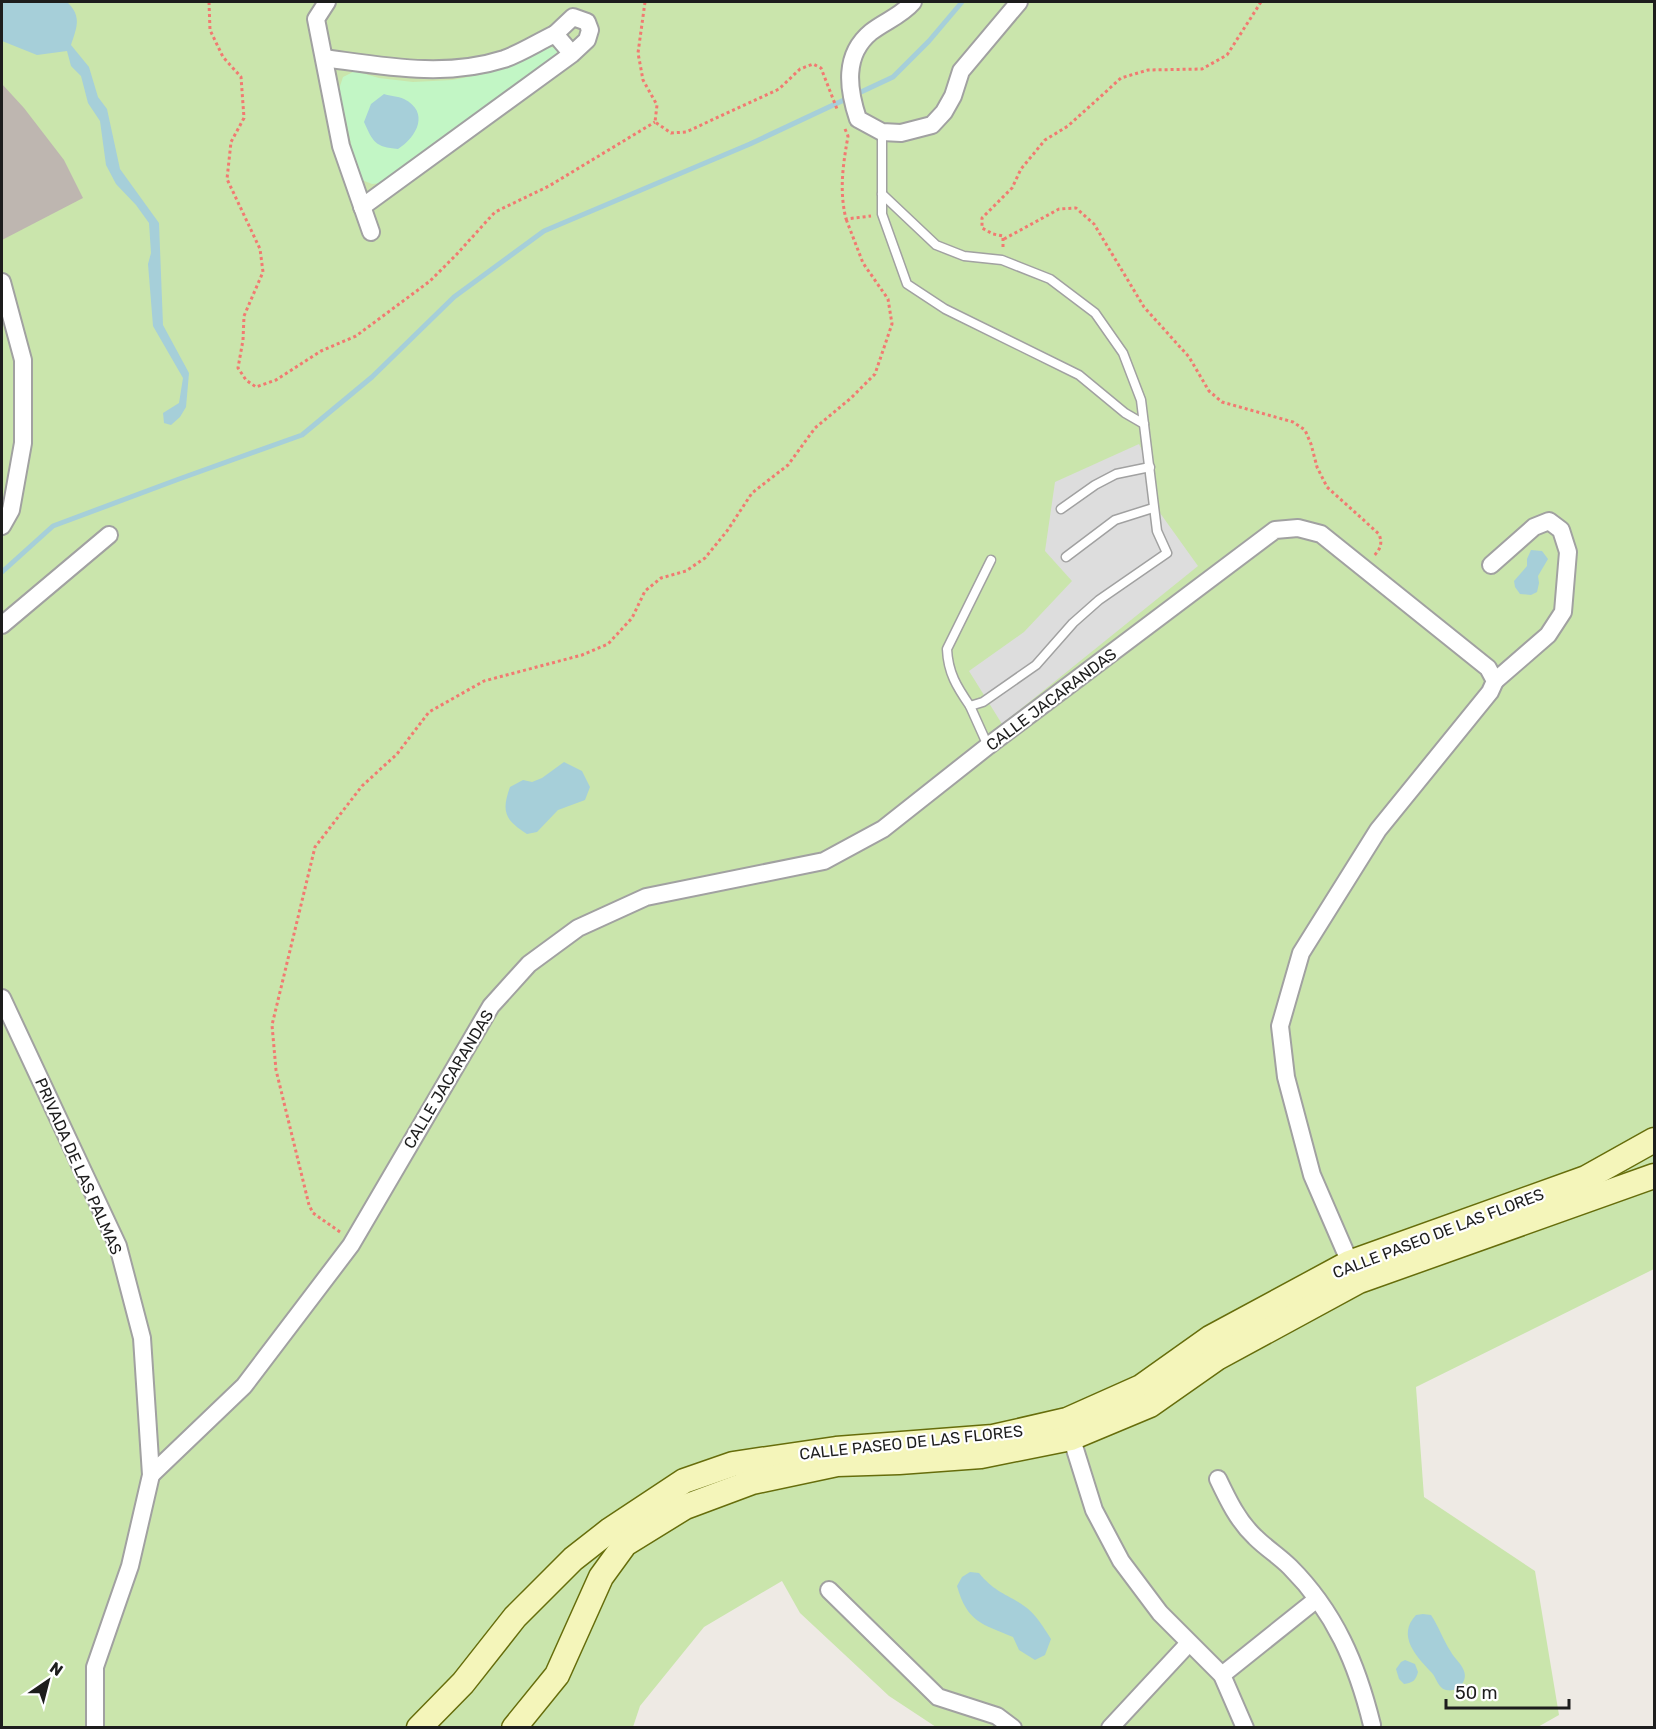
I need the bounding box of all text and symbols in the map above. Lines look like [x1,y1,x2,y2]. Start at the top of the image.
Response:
street label: CALLE JACARANDAS [982,644,1120,755]
street label: CALLE JACARANDAS [400,1006,497,1152]
street label: PRIVADA DE LAS PALMAS [31,1075,126,1257]
street label: CALLE PASEO DE LAS FLORES [1330,1184,1546,1283]
street label: CALLE PASEO DE LAS FLORES [798,1421,1024,1464]
north arrow [18,1651,78,1711]
text: N [46,1658,66,1680]
scale bar [1446,1672,1569,1710]
text: 50 m [1455,1682,1498,1704]

